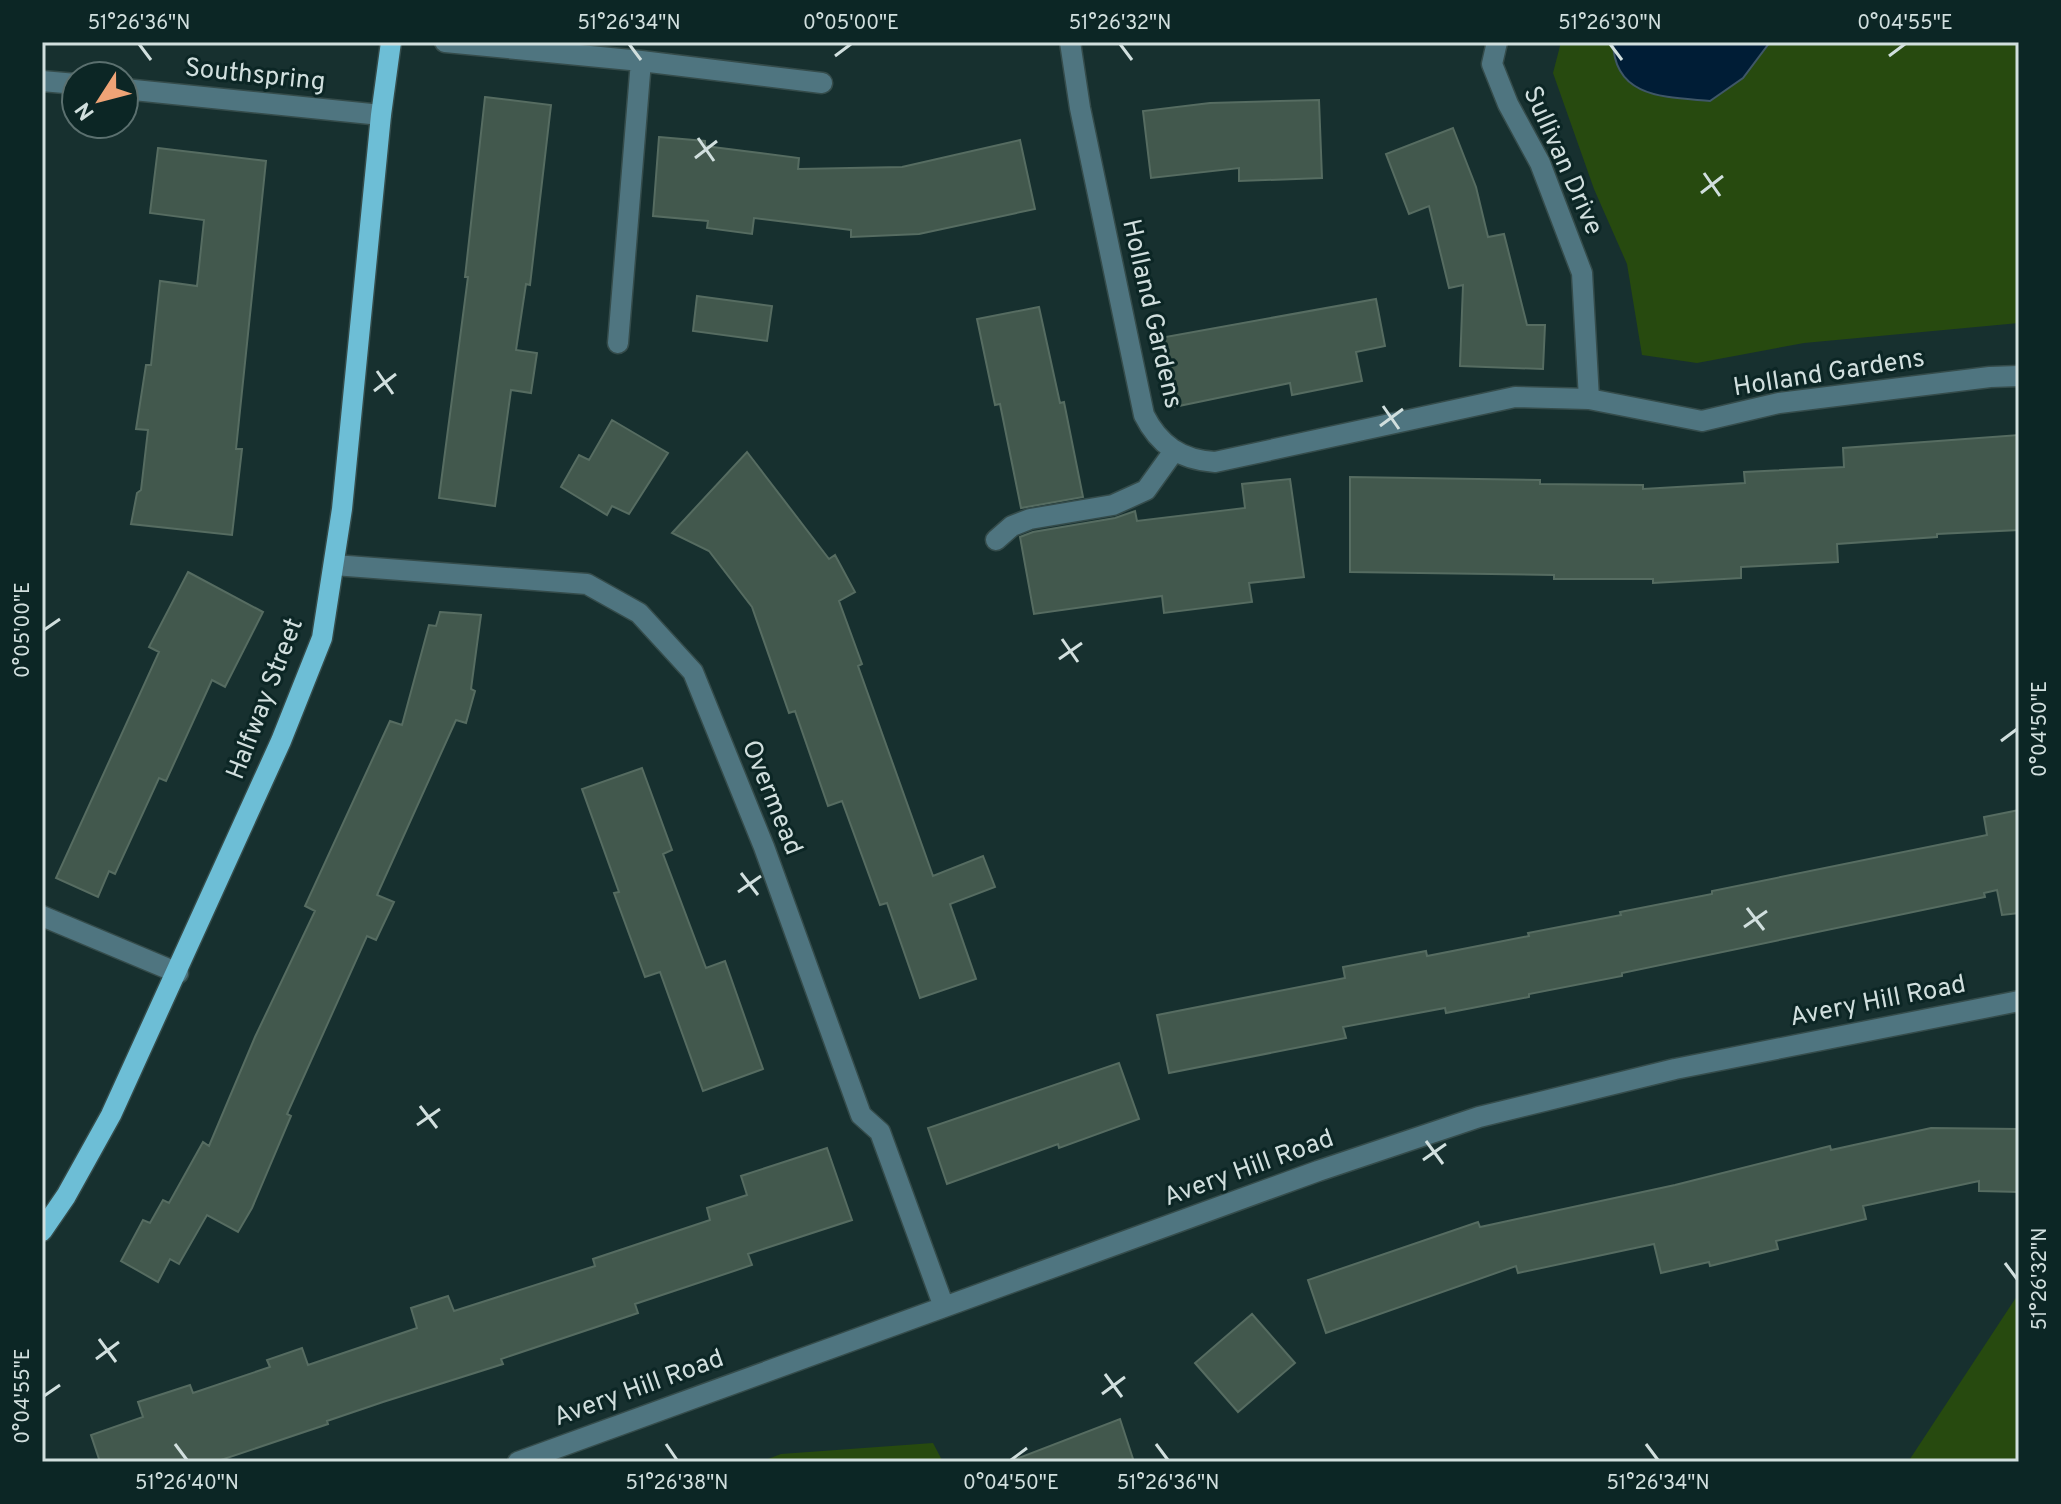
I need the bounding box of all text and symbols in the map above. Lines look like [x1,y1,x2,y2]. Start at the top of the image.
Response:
text: 51°26'36"N [88,11,190,37]
text: 51°26'34"N [577,11,681,37]
text: 0°05'00"E [803,11,899,37]
text: 51°26'32"N [1069,11,1171,37]
text: 51°26'30"N [1558,11,1662,37]
text: 0°04'55"E [1857,11,1953,37]
street label: Southspring [183,52,327,100]
north arrow [60,60,140,140]
street label: Sullivan Drive [1514,81,1610,241]
text: N [70,96,101,125]
street label: Holland Gardens [1113,216,1189,412]
street label: Holland Gardens [1731,343,1927,405]
text: 0°05'00"E [11,582,37,678]
street label: Halfway Street [220,614,312,784]
text: 0°04'50"E [2028,681,2054,777]
street label: Overmead [733,736,809,860]
street label: Avery Hill Road [1787,969,1969,1035]
street label: Avery Hill Road [1159,1123,1339,1215]
text: 51°26'32"N [2028,1228,2054,1330]
street label: Avery Hill Road [549,1343,729,1435]
text: 0°04'55"E [11,1348,37,1444]
text: 51°26'40"N [135,1471,239,1497]
text: 51°26'38"N [626,1471,729,1497]
text: 0°04'50"E [963,1471,1059,1497]
text: 51°26'36"N [1117,1471,1219,1497]
text: 51°26'34"N [1606,1471,1710,1497]

